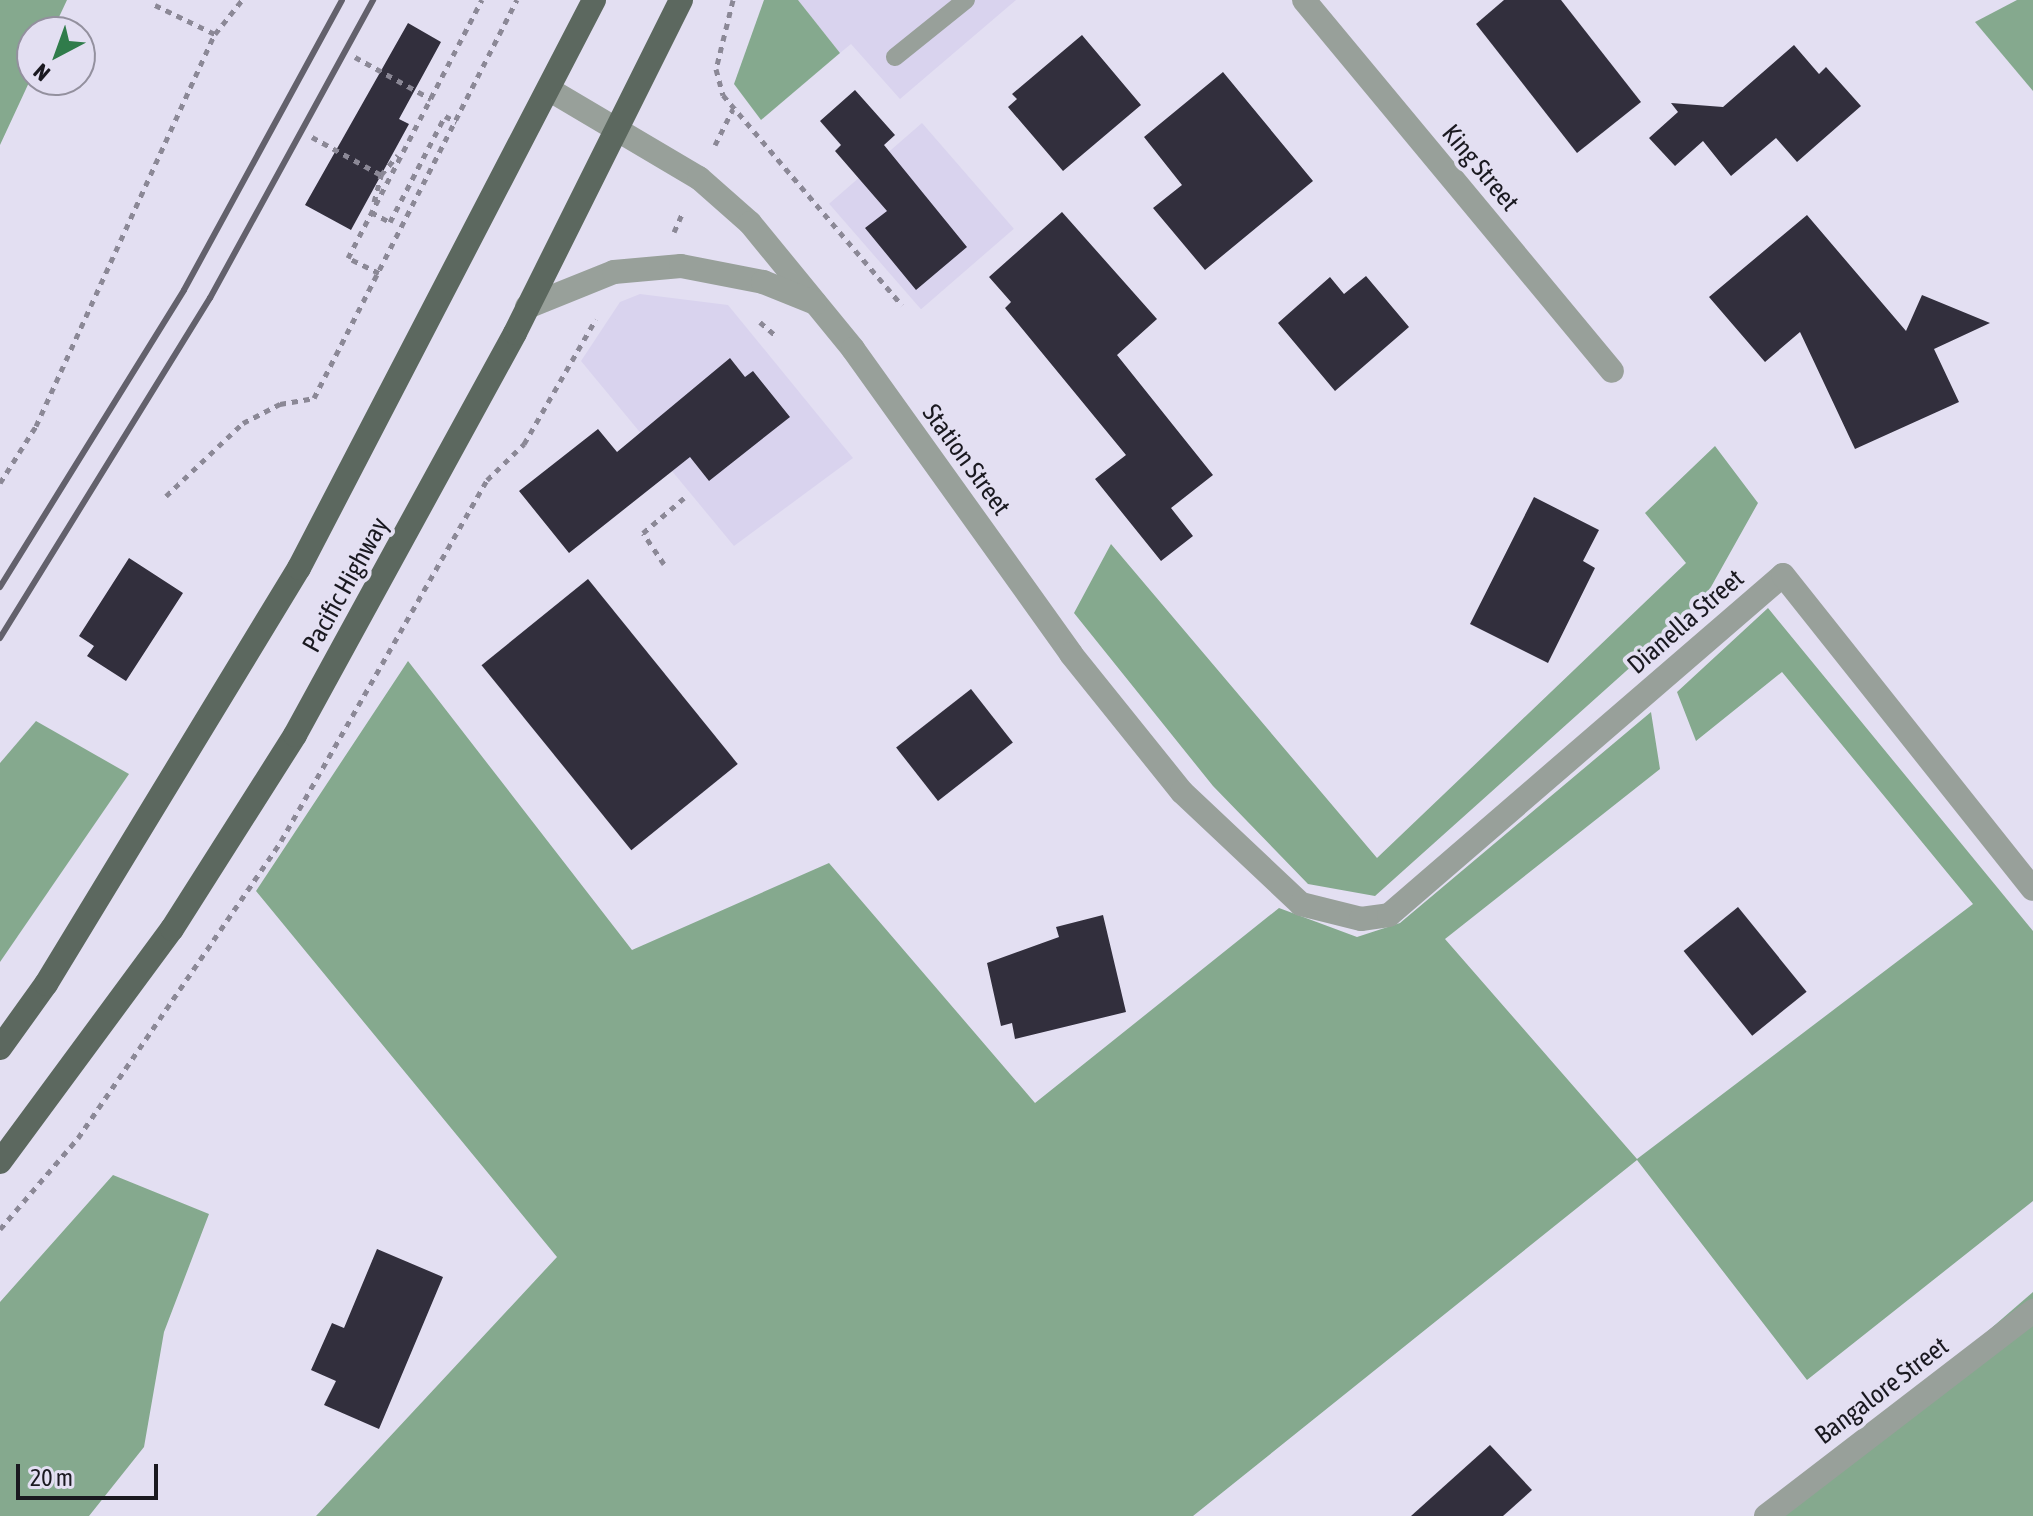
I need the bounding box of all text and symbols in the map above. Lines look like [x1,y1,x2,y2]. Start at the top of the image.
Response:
north arrow [16,16,96,96]
text: N [28,59,55,87]
street label: King Street [1435,118,1525,218]
street label: Station Street [915,398,1017,522]
street label: Pacific Highway [296,512,396,658]
street label: Dianella Street [1622,563,1750,681]
street label: Bangalore Street [1809,1331,1955,1451]
scale bar [20,1448,162,1498]
text: 20 m [30,1464,73,1491]

